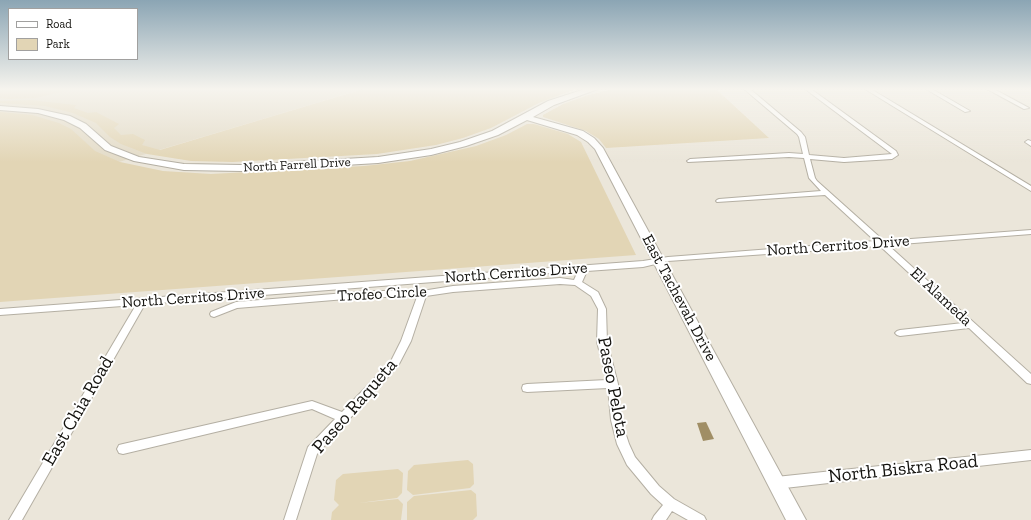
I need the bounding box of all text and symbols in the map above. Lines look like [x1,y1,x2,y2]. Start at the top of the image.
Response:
legend [8,8,138,60]
text: Road [46,17,72,31]
text: Park [46,37,70,51]
street label: North Farrell Drive [243,154,351,176]
street label: East Tachevah Drive [638,231,720,365]
street label: North Cerritos Drive [766,231,910,261]
street label: North Cerritos Drive [444,258,588,288]
street label: El Alameda [906,264,976,330]
street label: Trofeo Circle [337,282,427,306]
street label: North Cerritos Drive [121,283,265,313]
street label: Paseo Pelota [592,335,634,439]
street label: East Chia Road [37,352,119,470]
street label: Paseo Raqueta [308,354,402,458]
street label: North Biskra Road [827,450,979,488]

